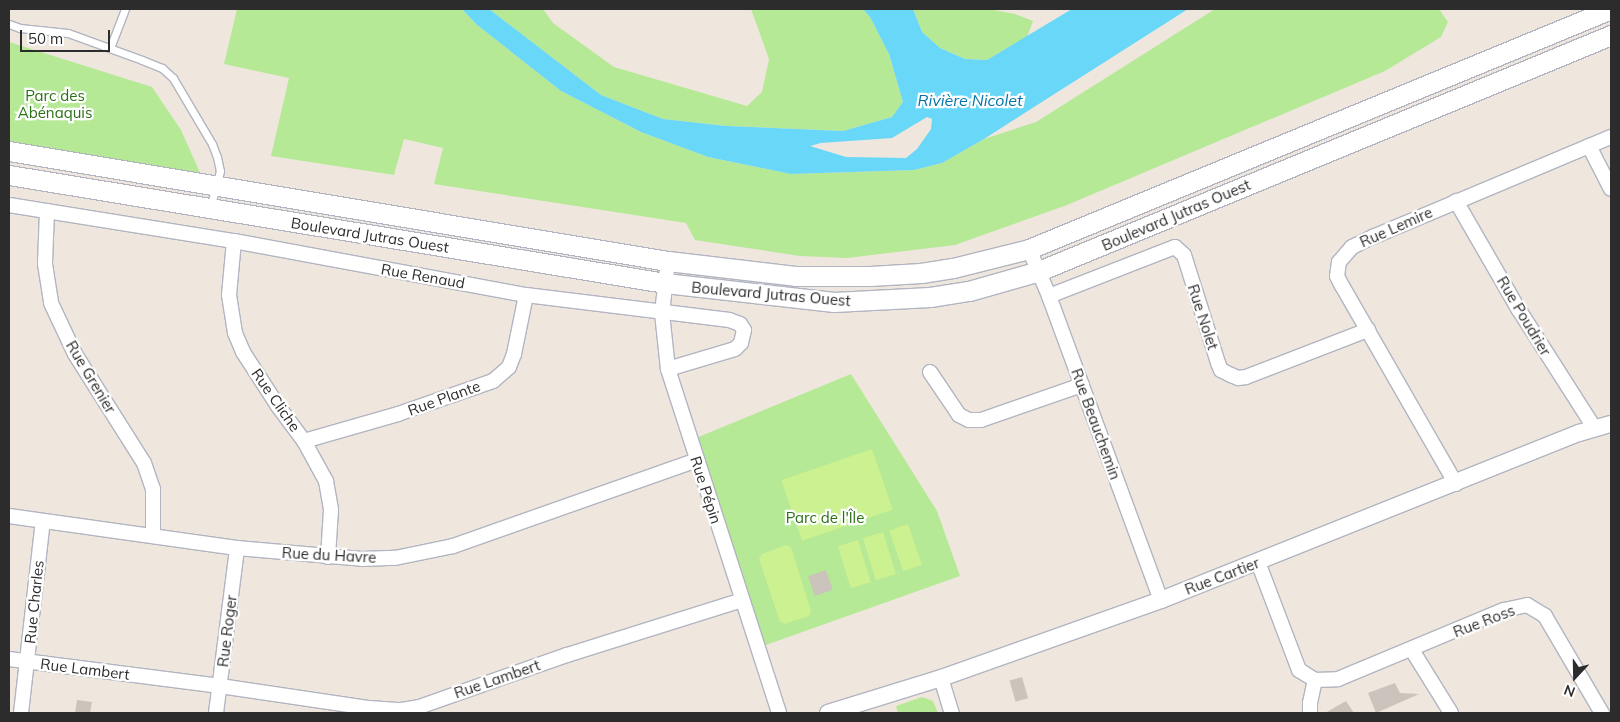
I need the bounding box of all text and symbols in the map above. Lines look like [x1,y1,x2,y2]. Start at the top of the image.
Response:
scale bar [22,20,112,52]
text: 50 m [28,29,63,48]
park label: Parc des Abénaquis [18,86,92,121]
water label: Rivière Nicolet [917,90,1023,110]
street label: Boulevard Jutras Ouest [1099,176,1253,254]
street label: Rue Lemire [1357,203,1435,251]
street label: Boulevard Jutras Ouest [290,214,450,256]
street label: Rue Renaud [380,260,466,292]
street label: Rue Poudrier [1493,273,1555,359]
street label: Boulevard Jutras Ouest [691,278,851,310]
street label: Rue Nolet [1184,282,1222,352]
street label: Rue Grenier [62,337,120,417]
street label: Rue Cliche [248,365,304,435]
street label: Rue Beauchemin [1068,366,1124,482]
street label: Rue Plante [405,377,483,419]
street label: Rue Pépin [687,454,725,526]
park label: Parc de l'Île [786,509,864,527]
street label: Rue du Havre [281,544,377,566]
street label: Rue Cartier [1182,554,1262,598]
street label: Rue Charles [21,559,47,645]
street label: Rue Roger [214,594,240,668]
street label: Rue Ross [1451,601,1517,641]
north arrow [1550,652,1600,702]
street label: Rue Lambert [39,655,131,683]
street label: Rue Lambert [452,656,542,702]
text: N [1561,681,1578,701]

